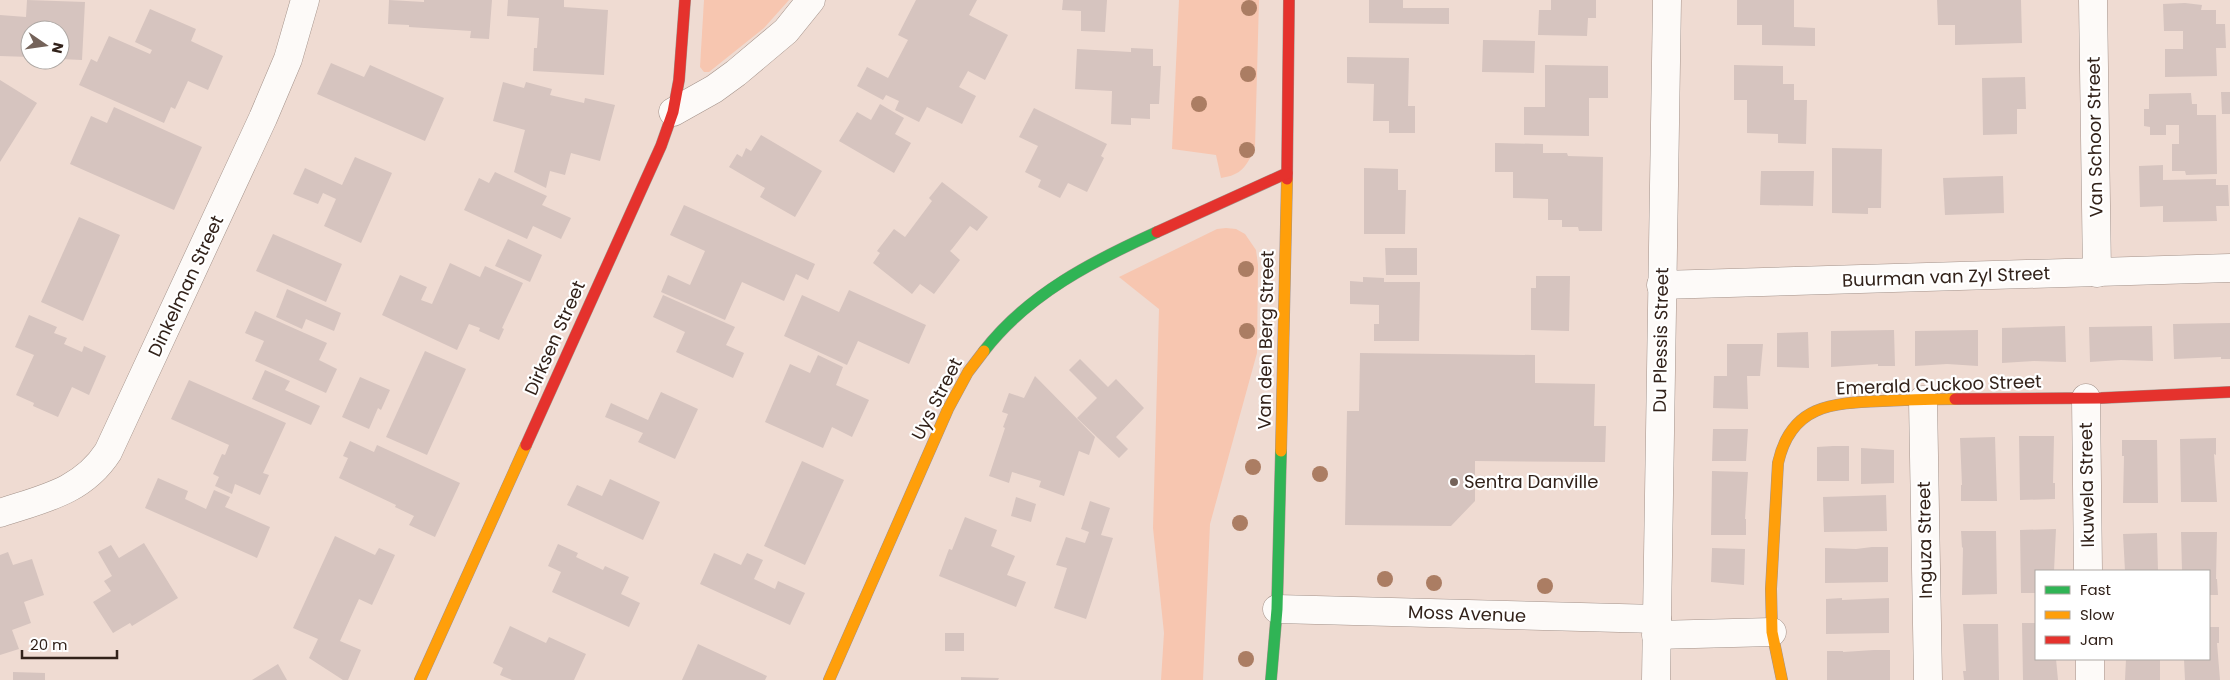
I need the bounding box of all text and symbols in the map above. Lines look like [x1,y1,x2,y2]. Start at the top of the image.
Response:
north arrow [20,20,70,70]
text: N [47,41,69,55]
street label: Van Schoor Street [2081,56,2108,218]
street label: Dinkelman Street [142,211,229,361]
street label: Van den Berg Street [1251,250,1280,430]
street label: Buurman van Zyl Street [1841,260,2050,293]
street label: Du Plessis Street [1647,267,1674,413]
street label: Dirksen Street [518,277,591,399]
street label: Uys Street [905,353,968,444]
street label: Emerald Cuckoo Street [1836,368,2042,401]
street label: Ikuwela Street [2073,422,2100,548]
place label: Sentra Danville [1464,469,1598,494]
marker: Sentra Danville [1448,476,1460,488]
street label: Inguza Street [1911,481,1938,599]
legend [2035,570,2210,660]
text: Fast [2080,579,2111,600]
street label: Moss Avenue [1408,599,1527,628]
text: Slow [2080,604,2115,625]
scale bar [22,628,118,660]
text: Jam [2080,629,2114,650]
text: 20 m [30,634,68,655]

